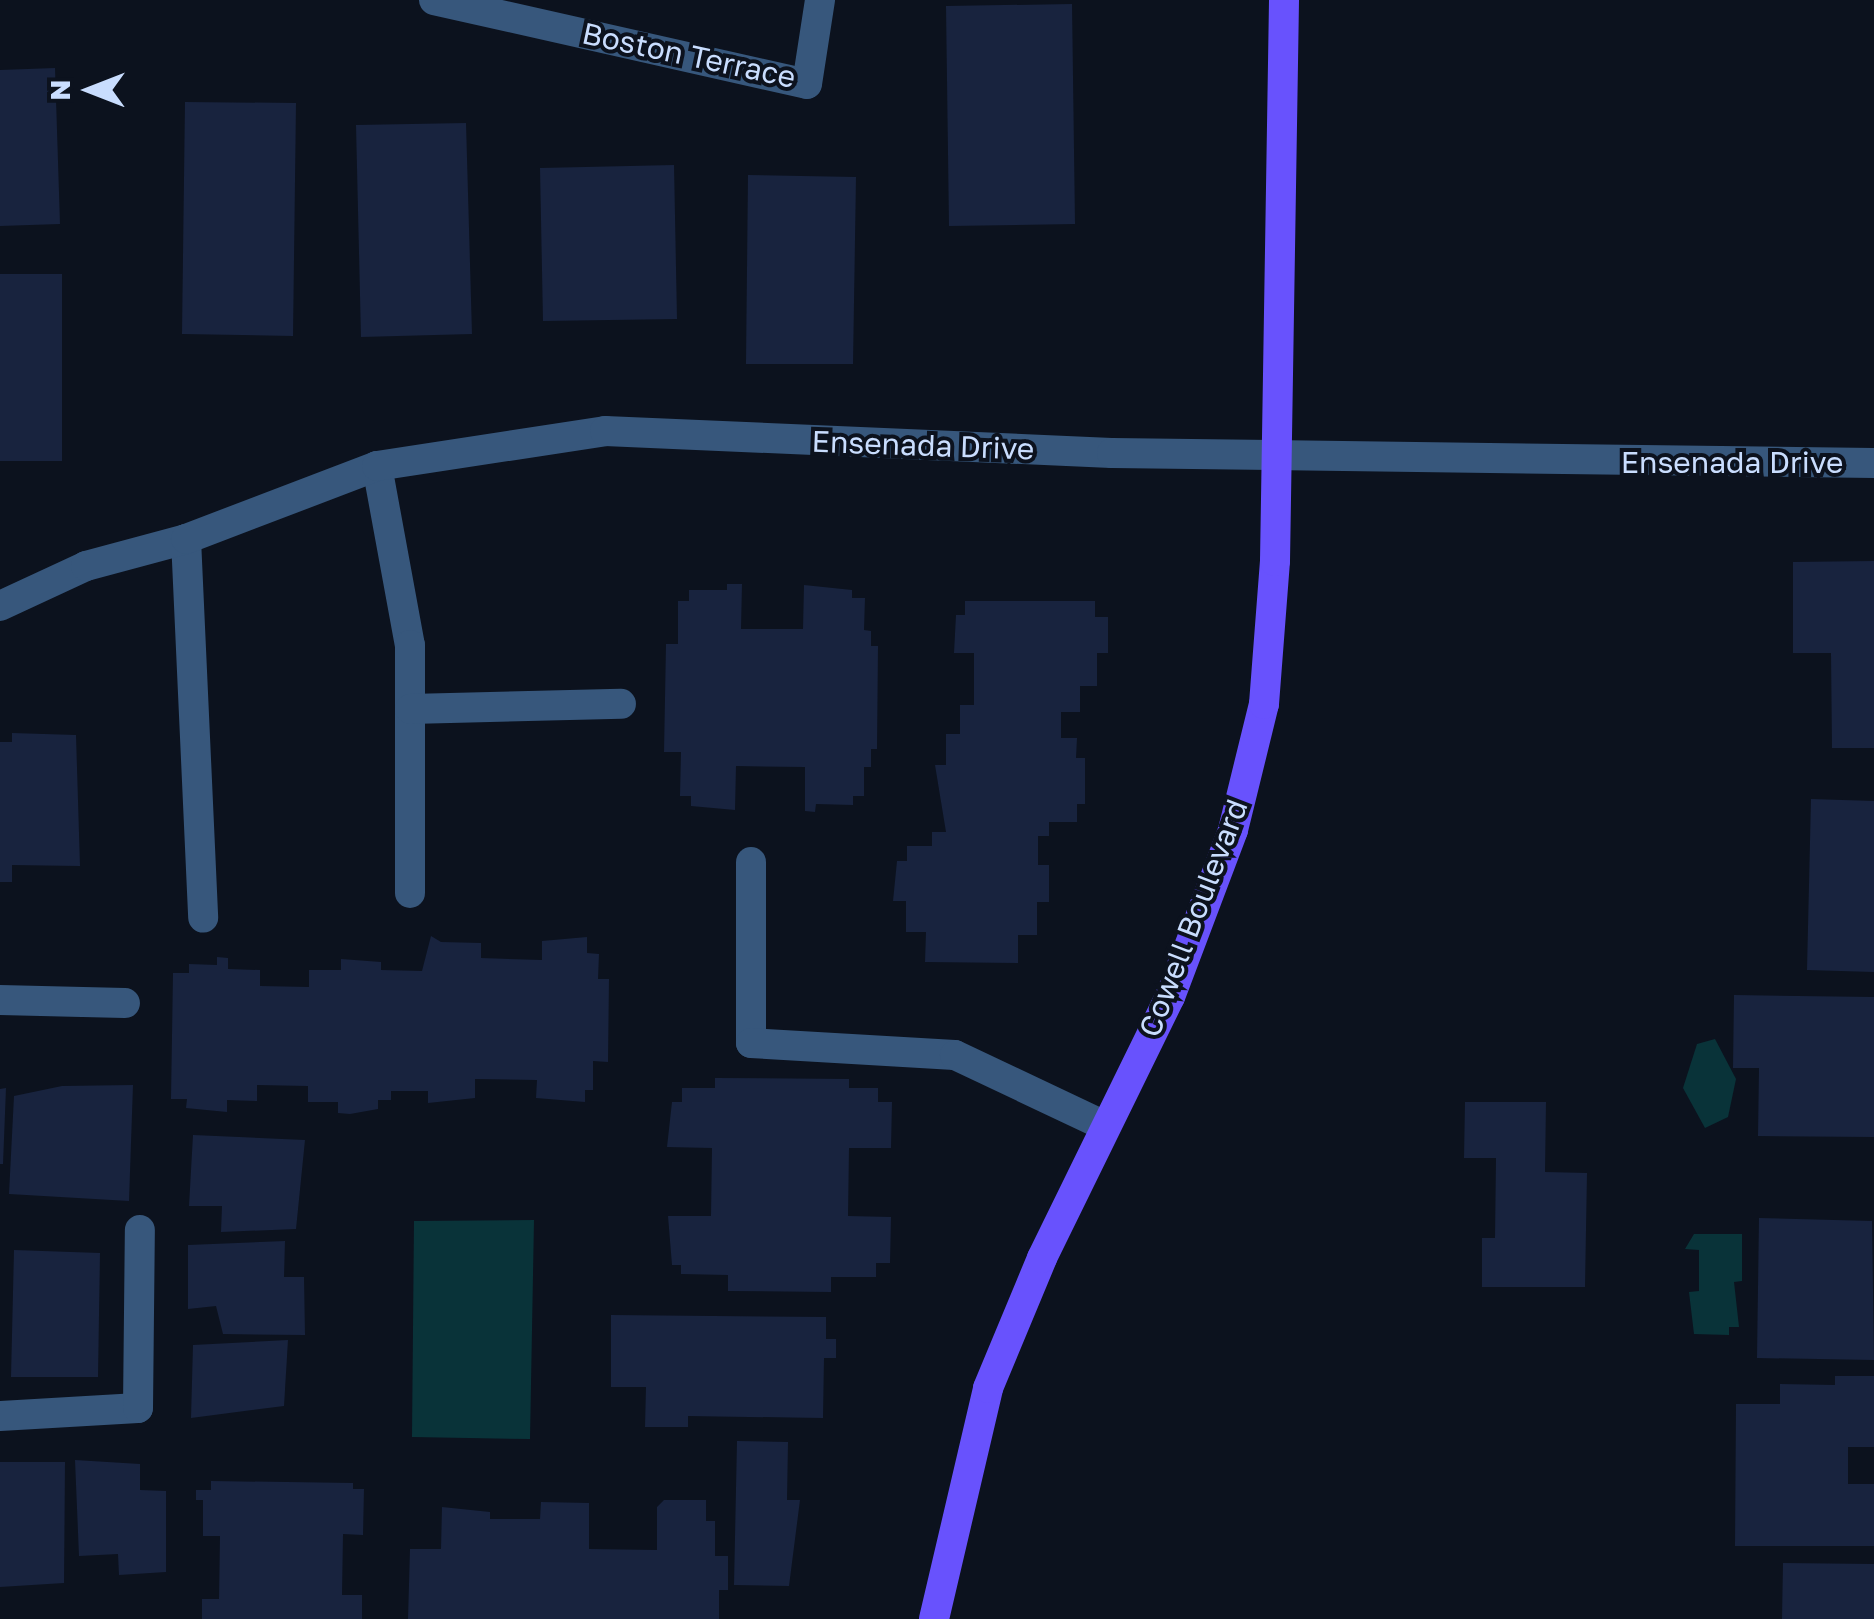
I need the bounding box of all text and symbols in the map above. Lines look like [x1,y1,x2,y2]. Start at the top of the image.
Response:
street label: Boston Terrace [579,15,799,95]
north arrow [40,40,140,140]
text: N [43,79,76,101]
street label: Ensenada Drive [811,423,1035,467]
street label: Ensenada Drive [1621,444,1843,480]
street label: Cowell Boulevard [1131,794,1255,1042]

